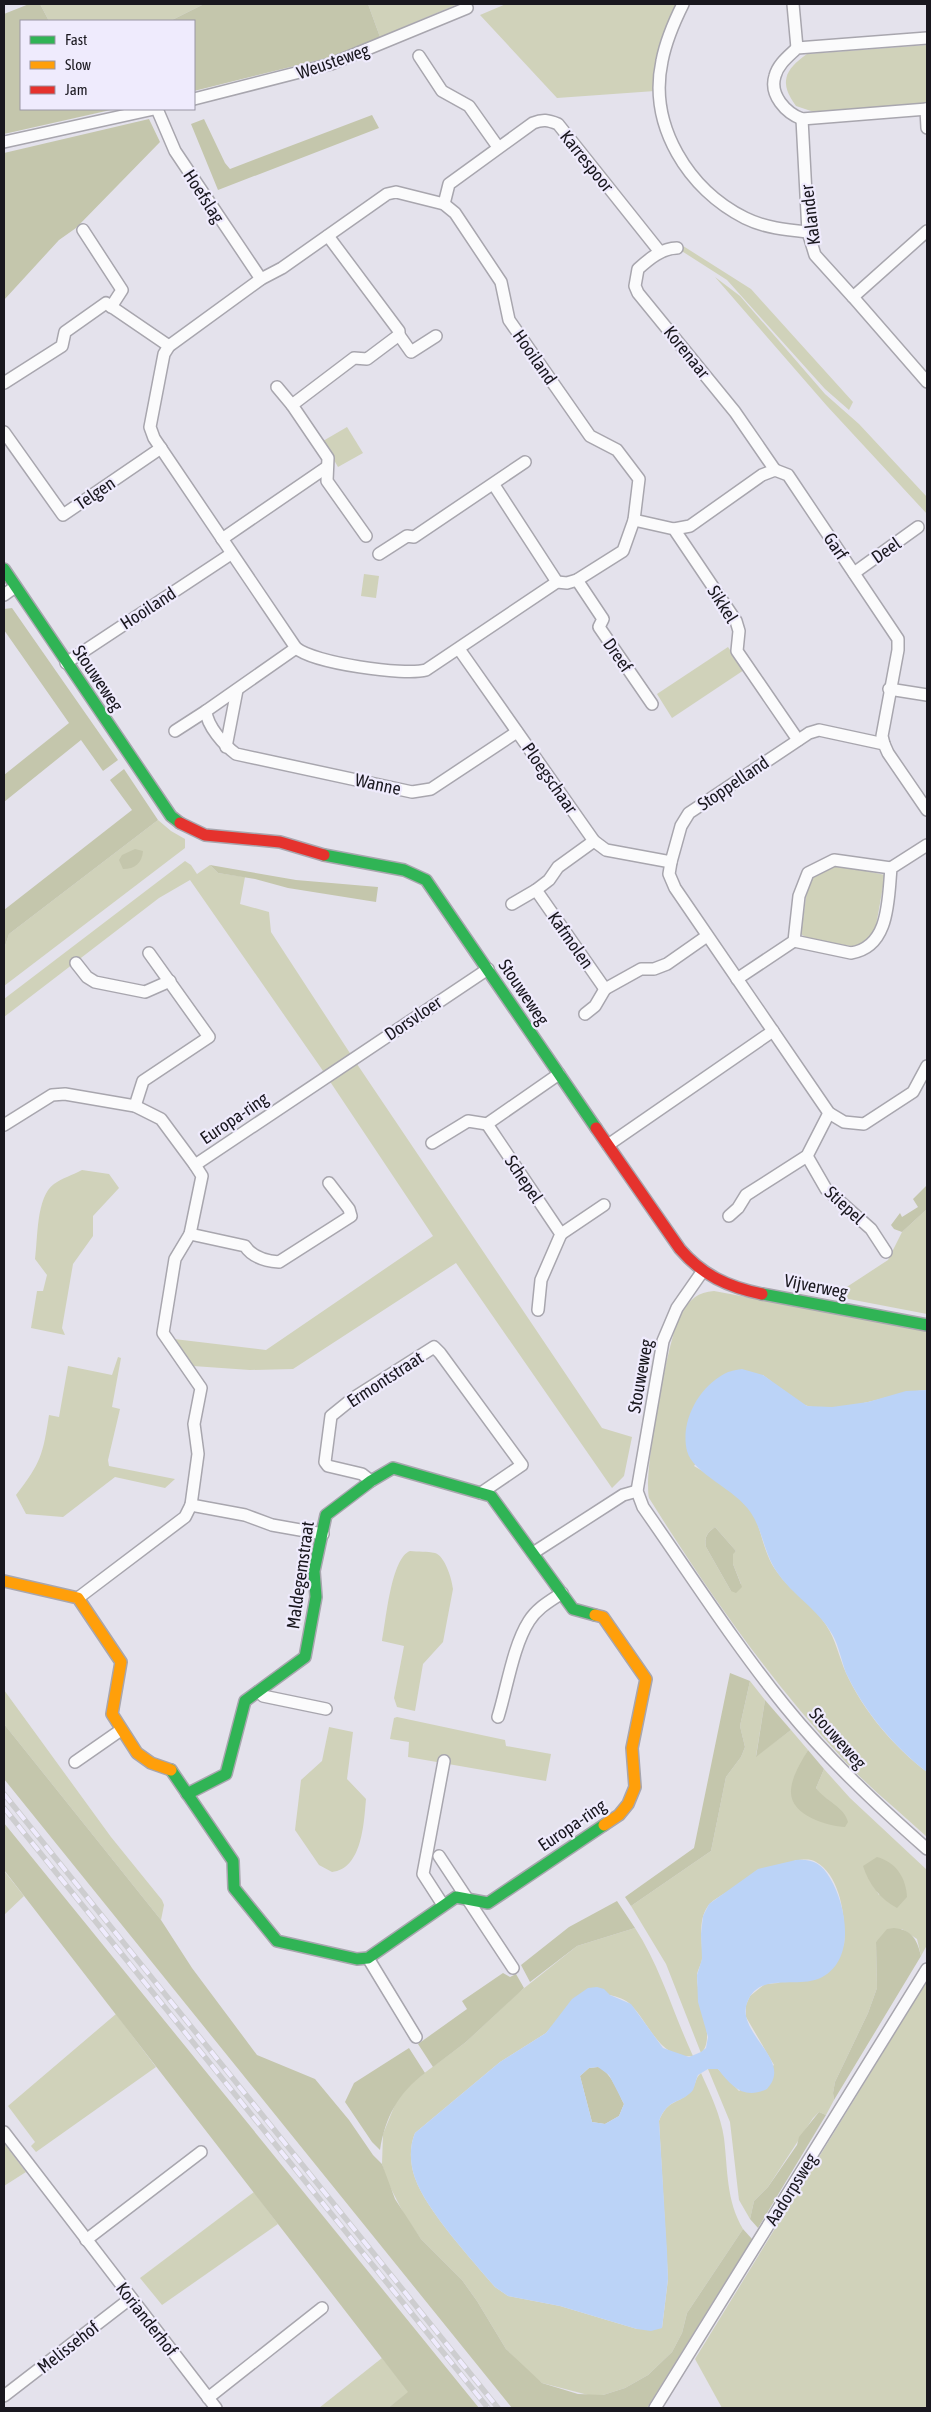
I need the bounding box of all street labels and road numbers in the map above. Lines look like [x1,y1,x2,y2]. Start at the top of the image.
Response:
street label: Weusteweg [294,39,372,83]
street label: Karrespoor [556,126,618,196]
street label: Hoefslag [179,165,229,227]
street label: Kalander [796,183,824,246]
street label: Korenaar [660,322,715,383]
street label: Hooiland [509,326,561,388]
street label: Telgen [71,472,119,514]
street label: Garf [819,529,853,564]
street label: Deel [867,532,905,568]
street label: Sikkel [703,581,743,627]
street label: Hooiland [116,582,180,634]
street label: Dreef [599,634,637,676]
street label: Stouweweg [68,641,128,715]
street label: Ploegschaar [518,739,582,818]
street label: Stoppelland [693,752,773,814]
street label: Wanne [353,769,403,799]
street label: Kafmolen [544,907,598,973]
street label: Stouweweg [494,955,554,1029]
street label: Dorsvloer [381,991,446,1045]
street label: Europa-ring [196,1087,272,1148]
street label: Schepel [501,1151,548,1207]
street label: Stiepel [821,1181,869,1229]
street label: Vijverweg [782,1270,850,1302]
street label: Stouweweg [623,1337,657,1415]
street label: Ermontstraat [343,1347,427,1411]
street label: Maldegemstraat [282,1520,318,1630]
street label: Stouweweg [805,1703,871,1773]
street label: Europa-ring [534,1794,610,1855]
street label: Aadorpsweg [761,2149,821,2229]
street label: Korianderhof [112,2278,182,2360]
street label: Melissehof [33,2316,103,2377]

